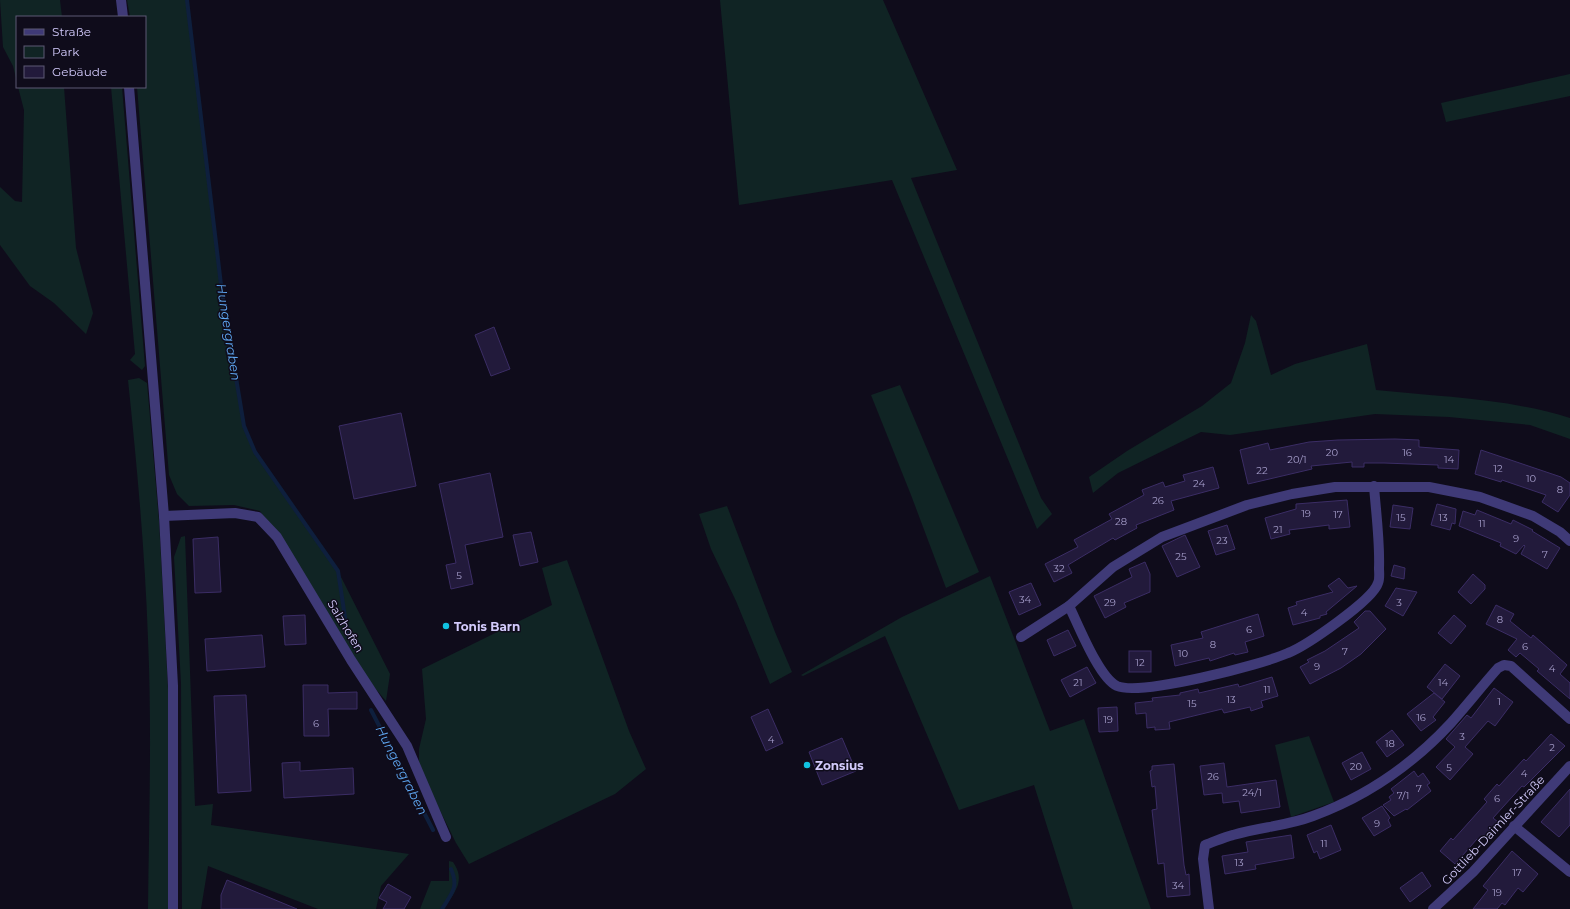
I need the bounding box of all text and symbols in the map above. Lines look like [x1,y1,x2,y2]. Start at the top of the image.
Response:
legend [16,16,146,88]
text: Straße [52,24,91,39]
text: Park [52,44,80,59]
text: Gebäude [52,64,107,79]
water label: Hungergraben [213,282,245,382]
house number: 20 [1326,446,1339,459]
house number: 16 [1402,446,1412,459]
house number: 20/1 [1287,453,1307,466]
house number: 14 [1444,453,1454,466]
house number: 12 [1493,462,1503,475]
house number: 22 [1256,464,1268,477]
house number: 10 [1526,472,1536,485]
house number: 24 [1193,477,1205,490]
house number: 8 [1557,483,1563,496]
house number: 26 [1152,494,1164,507]
house number: 19 [1301,507,1311,520]
house number: 17 [1333,508,1343,521]
house number: 15 [1396,511,1406,524]
house number: 13 [1438,511,1448,524]
house number: 28 [1115,515,1127,528]
house number: 11 [1478,517,1486,530]
house number: 21 [1273,523,1283,536]
house number: 9 [1513,532,1519,545]
house number: 23 [1216,534,1228,547]
house number: 7 [1542,548,1548,561]
house number: 25 [1175,550,1187,563]
house number: 32 [1053,562,1065,575]
house number: 5 [456,569,462,582]
house number: 34 [1019,593,1032,606]
house number: 29 [1104,596,1116,609]
house number: 3 [1396,596,1402,609]
street label: Salzhofen [324,597,368,655]
house number: 4 [1301,606,1308,619]
house number: 8 [1497,613,1503,626]
place label: Tonis Barn [454,619,520,634]
marker: Tonis Barn [441,621,451,631]
house number: 6 [1246,623,1252,636]
house number: 8 [1210,638,1216,651]
house number: 6 [1522,640,1528,653]
house number: 7 [1342,645,1348,658]
house number: 10 [1178,647,1188,660]
house number: 12 [1135,656,1145,669]
house number: 9 [1314,660,1320,673]
house number: 4 [1549,662,1556,675]
house number: 21 [1073,676,1083,689]
house number: 14 [1438,676,1448,689]
house number: 11 [1263,683,1271,696]
house number: 13 [1226,693,1236,706]
house number: 1 [1497,695,1501,708]
house number: 15 [1187,697,1197,710]
house number: 16 [1416,711,1426,724]
house number: 19 [1103,713,1113,726]
house number: 6 [313,717,319,730]
water label: Hungergraben [373,723,431,817]
house number: 3 [1459,730,1465,743]
house number: 4 [768,733,775,746]
house number: 18 [1385,737,1395,750]
house number: 2 [1549,741,1555,754]
place label: Zonsius [815,758,864,773]
marker: Zonsius [802,760,812,770]
house number: 20 [1350,760,1363,773]
house number: 5 [1446,761,1452,774]
house number: 4 [1521,767,1528,780]
house number: 26 [1207,770,1219,783]
street label: Gottlieb-Daimler-Straße [1438,772,1548,888]
house number: 7 [1416,782,1422,795]
house number: 24/1 [1242,786,1262,799]
house number: 7/1 [1397,789,1409,802]
house number: 6 [1494,792,1500,805]
house number: 9 [1374,817,1380,830]
house number: 11 [1320,837,1328,850]
house number: 13 [1234,856,1244,869]
house number: 17 [1512,866,1522,879]
house number: 34 [1172,879,1185,892]
house number: 19 [1492,886,1502,899]

